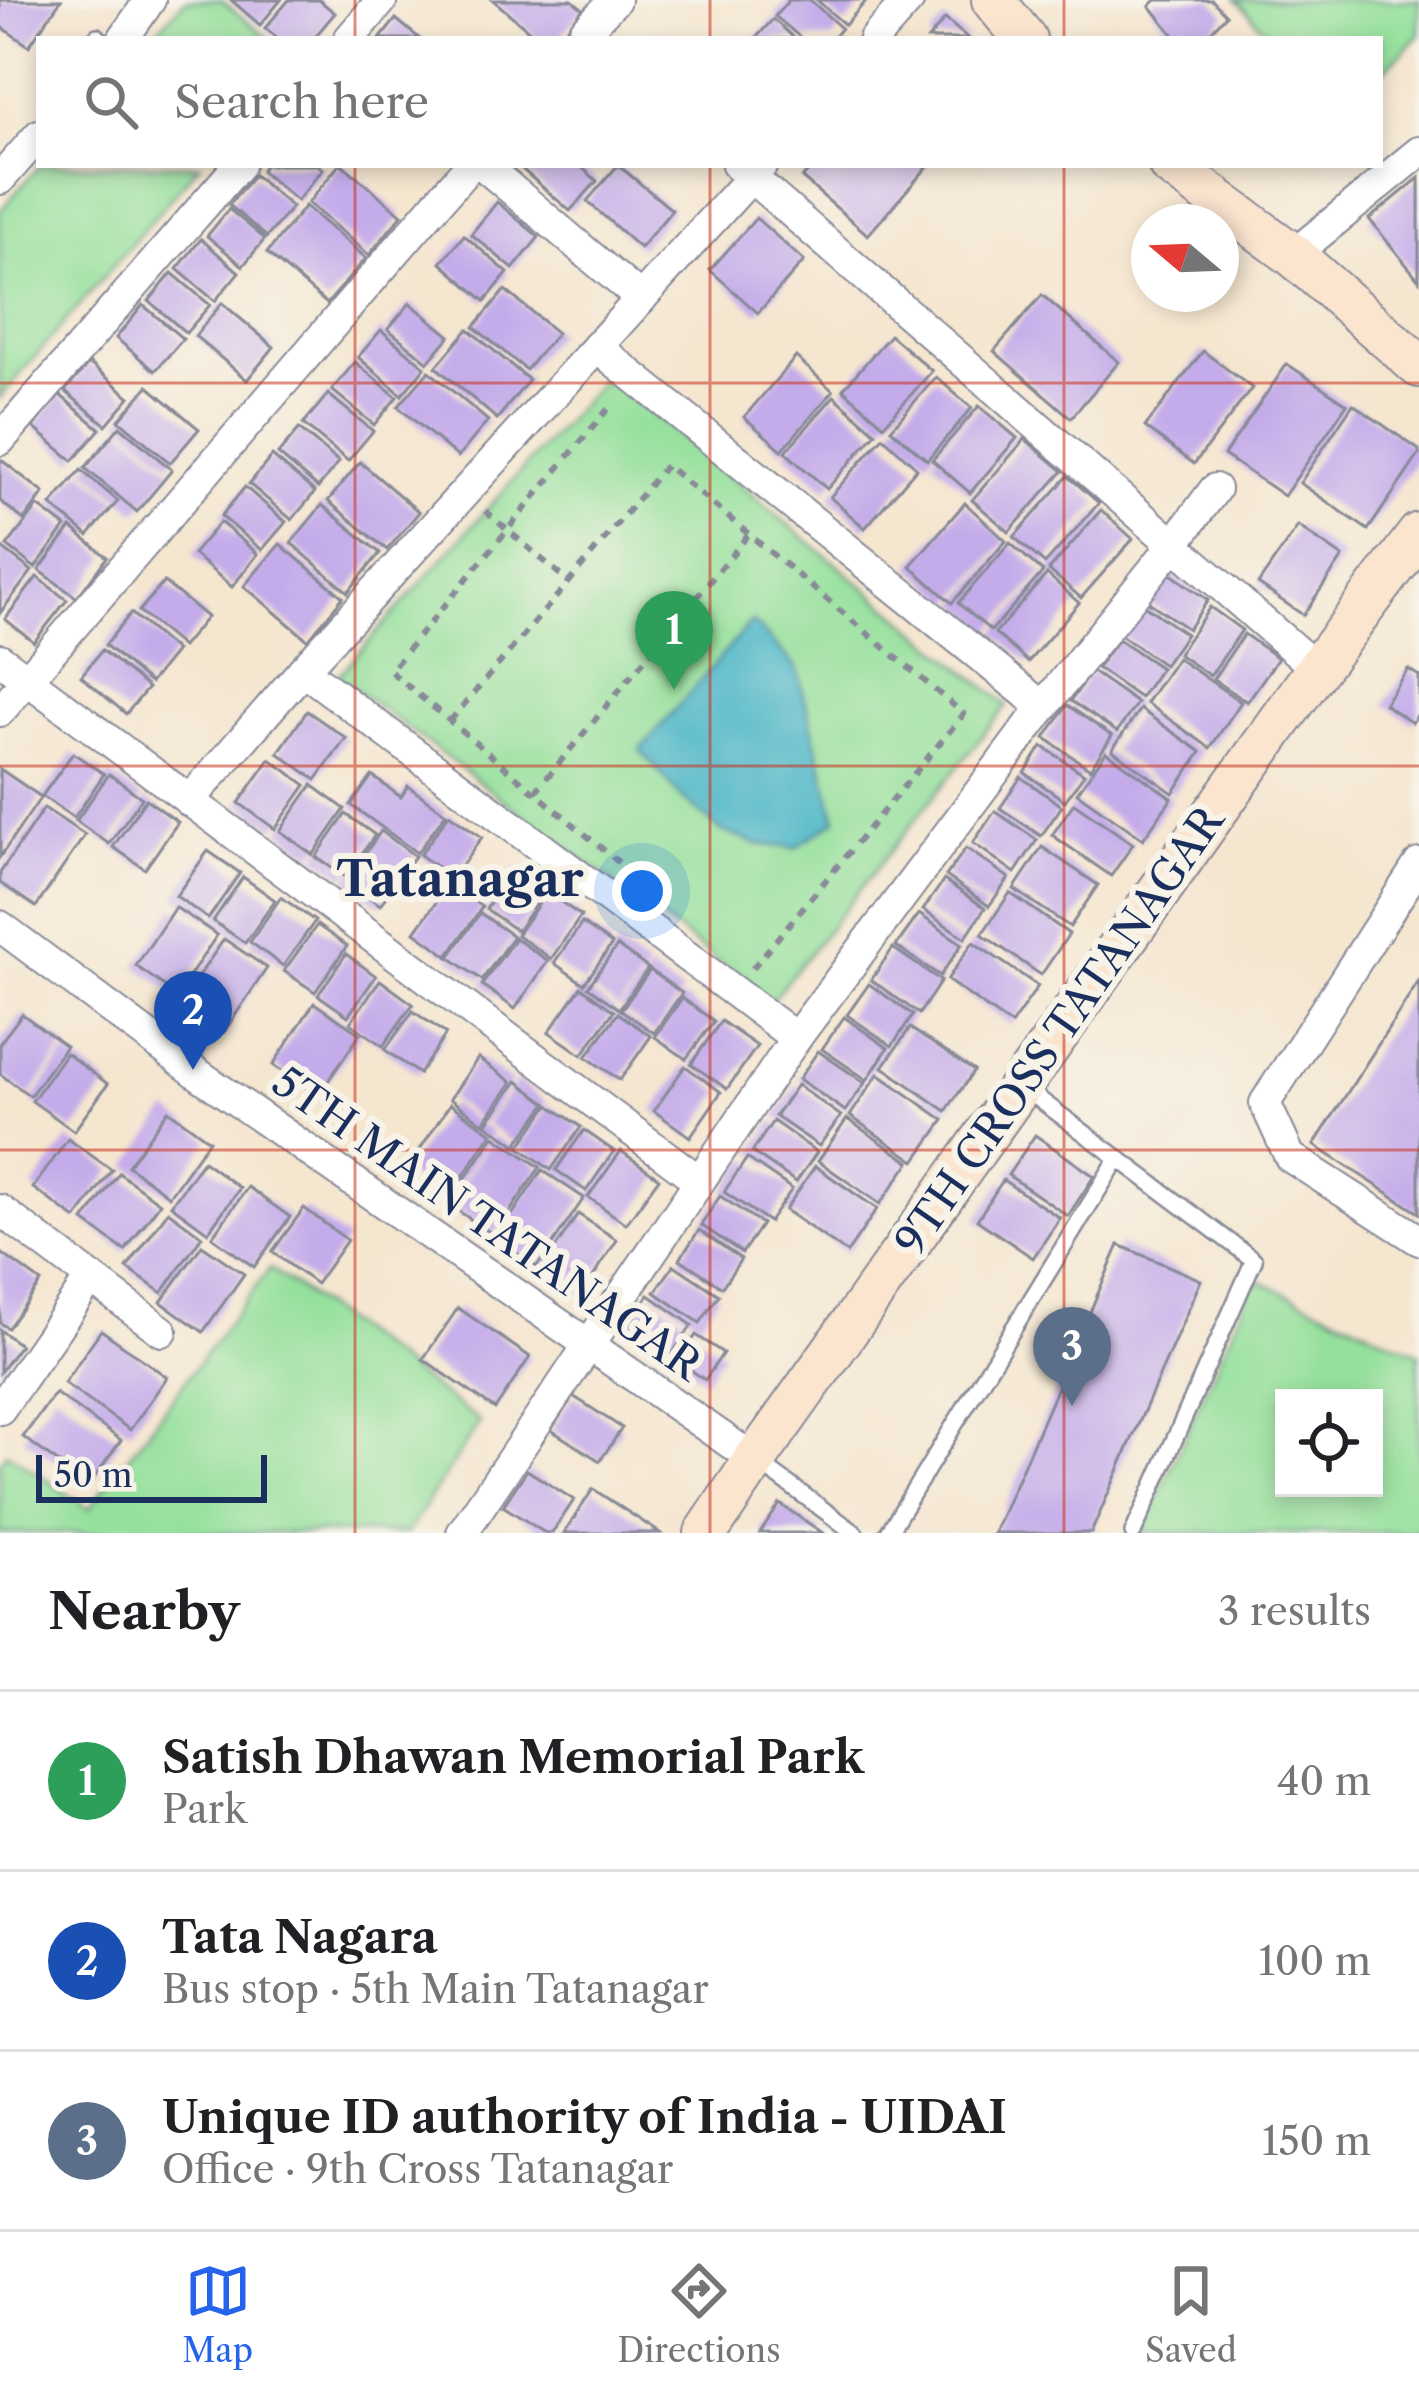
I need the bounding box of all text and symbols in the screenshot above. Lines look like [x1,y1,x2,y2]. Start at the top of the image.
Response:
search box [36,36,1383,168]
icon: search [78,69,144,135]
text: Search here [174,74,429,130]
north arrow [1131,204,1239,312]
pin: 1 [635,591,713,690]
street label: 9TH CROSS TATANAGAR [884,795,1235,1266]
district label: Tatanagar [336,849,584,908]
your location [612,861,672,921]
pin: 2 [154,971,232,1070]
street label: 5TH MAIN TATANAGAR [263,1055,713,1392]
pin: 3 [1033,1307,1111,1406]
map controls [1275,1389,1383,1497]
button: locate [1275,1389,1383,1497]
scale bar [36,1449,267,1502]
text: 50 m [54,1455,132,1496]
text: Nearby [48,1580,240,1642]
text: 3 results [1218,1587,1371,1635]
text: Satish Dhawan Memorial Park [162,1729,864,1785]
text: 1 [78,1757,96,1805]
text: 40 m [1277,1757,1371,1805]
text: Park [162,1785,247,1833]
text: Tata Nagara [162,1909,438,1965]
text: 2 [75,1937,99,1985]
text: 100 m [1258,1937,1371,1985]
text: Bus stop · 5th Main Tatanagar [162,1965,709,2013]
text: Unique ID authority of India - UIDAI [162,2089,1007,2145]
text: 3 [76,2117,98,2165]
text: 150 m [1262,2117,1371,2165]
text: Office · 9th Cross Tatanagar [162,2145,674,2193]
tab: Map [182,2258,253,2371]
tab: Directions [618,2258,781,2371]
tab: Saved [1145,2258,1237,2371]

